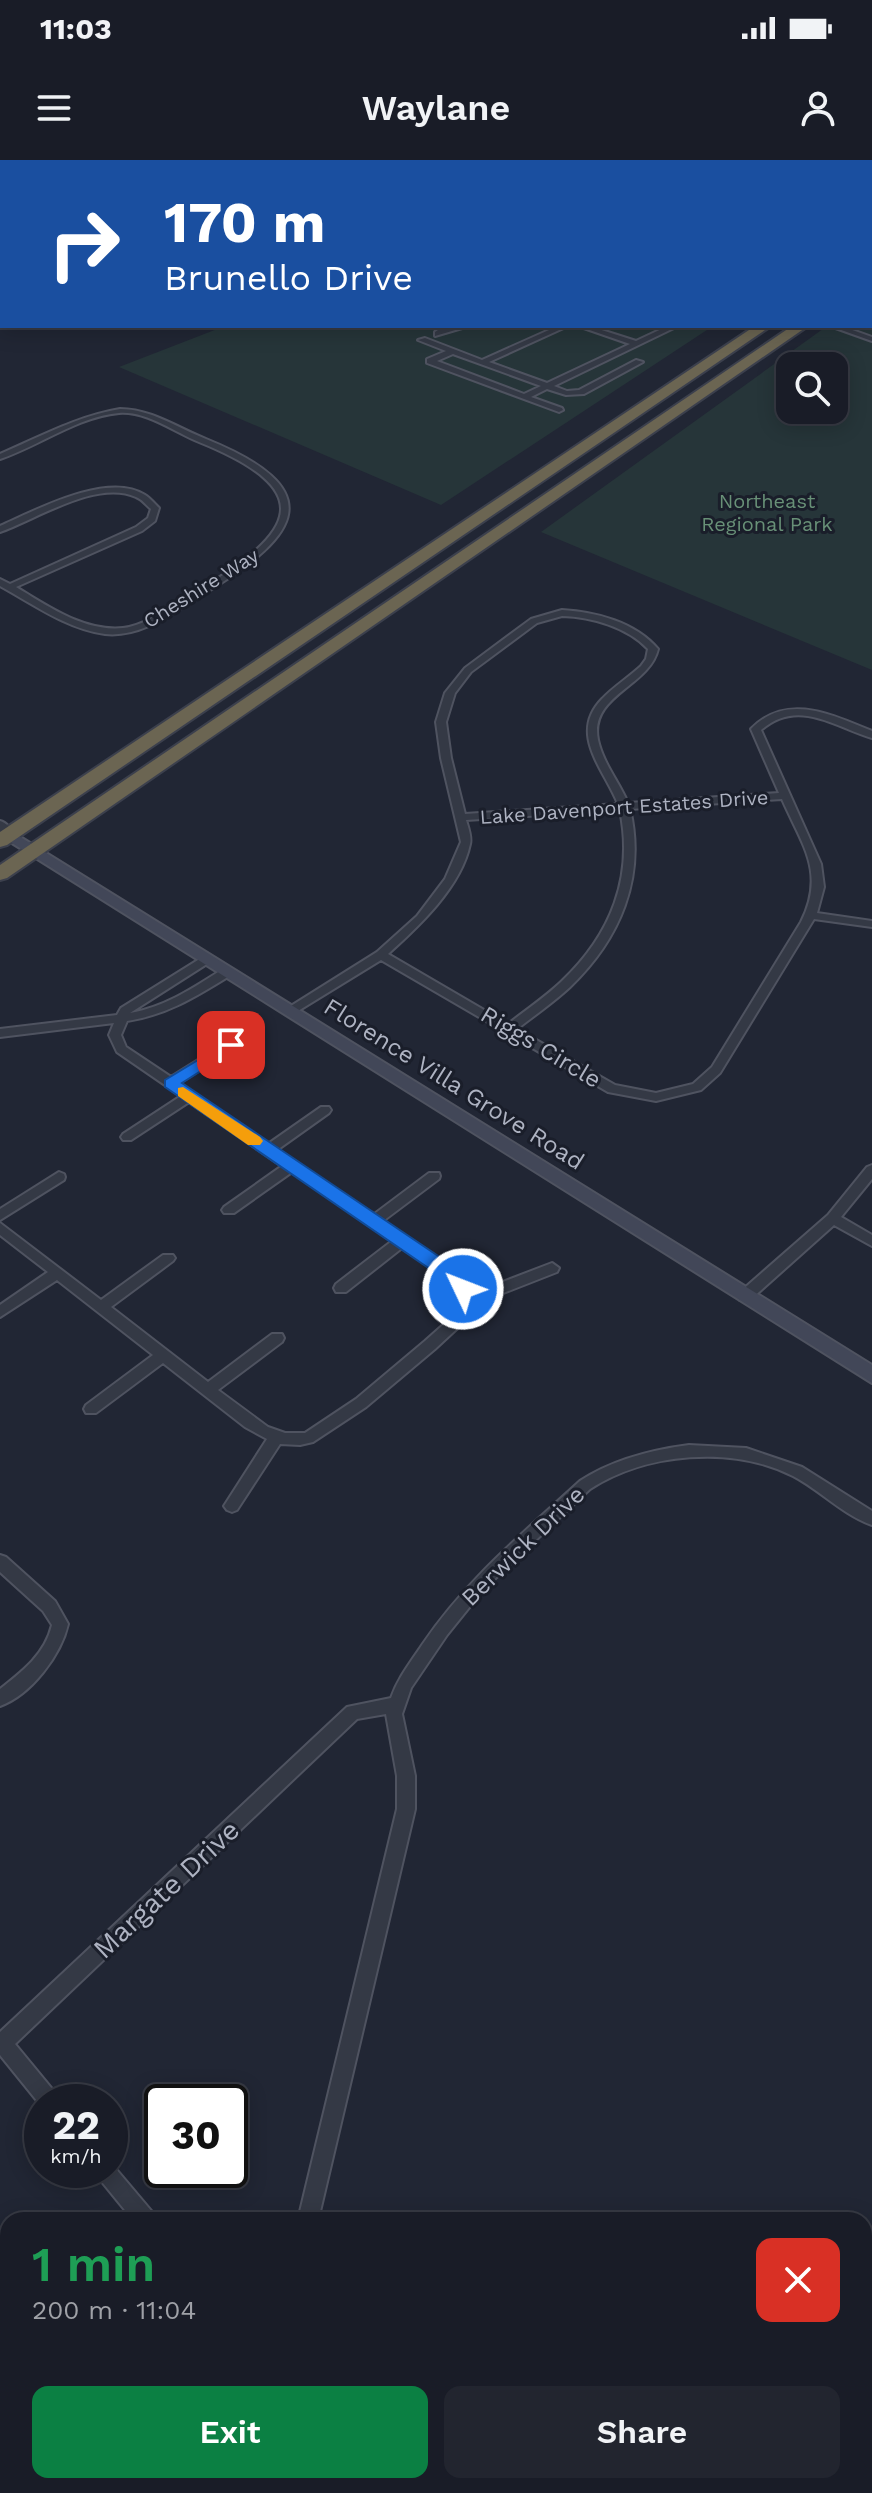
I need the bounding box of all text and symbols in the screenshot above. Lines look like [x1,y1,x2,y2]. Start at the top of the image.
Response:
text: 11:03 [40,11,112,46]
icon: menu [32,86,76,130]
icon: person [796,86,840,130]
text: Waylane [362,87,510,129]
text: 170 m [164,190,326,256]
icon: right [32,192,136,296]
text: Brunello Drive [164,257,413,299]
map controls [776,352,848,424]
button: search [776,352,848,424]
park label: Northeast Regional Park [701,489,833,536]
street label: Cheshire Way [139,543,264,633]
street label: Lake Davenport Estates Drive [479,785,769,829]
street label: Florence Villa Grove Road [319,992,589,1176]
street label: Riggs Circle [476,1000,606,1094]
pin [197,1011,265,1079]
icon: arrive [209,1023,253,1067]
position arrow [421,1247,505,1331]
street label: Berwick Drive [456,1480,590,1612]
street label: Margate Drive [86,1813,246,1965]
speed limit sign: 30 [144,2084,248,2188]
text: 22 [52,2102,100,2149]
text: km/h [50,2144,102,2168]
text: 1 min [32,2236,155,2293]
button: close [756,2238,840,2322]
text: 200 m · 11:04 [32,2295,196,2325]
button: Exit [32,2386,428,2478]
button: Share [444,2386,840,2478]

